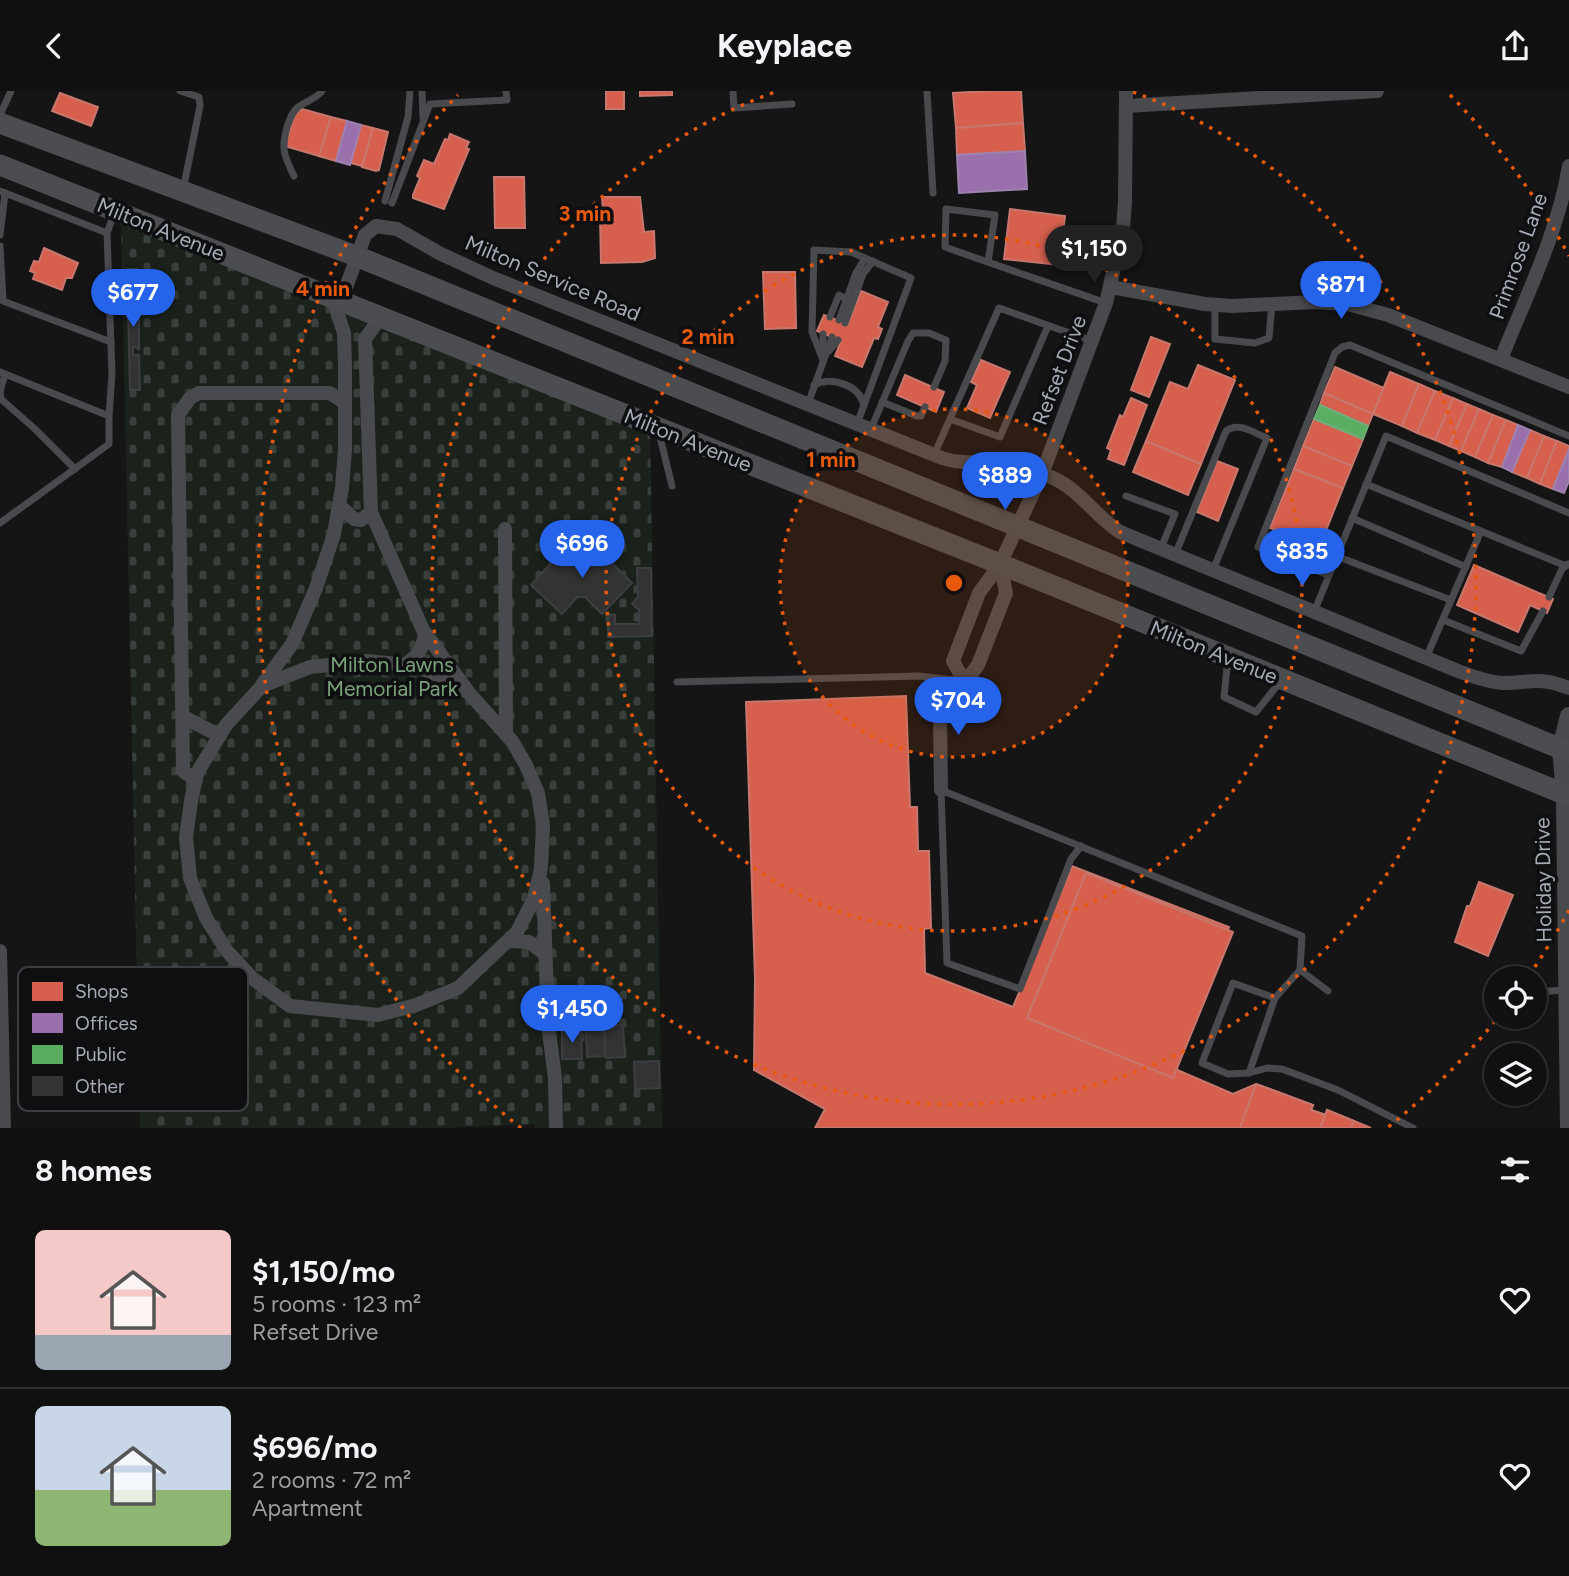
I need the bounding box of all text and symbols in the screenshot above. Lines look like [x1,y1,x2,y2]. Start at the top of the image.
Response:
icon: back [35,27,73,65]
text: Keyplace [717,27,852,65]
icon: share [1496,27,1534,65]
street label: Primrose Lane [1484,189,1552,323]
street label: Milton Avenue [94,192,228,266]
text: 3 min [559,201,611,226]
pin: $1,150 [1037,225,1151,285]
street label: Milton Service Road [462,230,644,326]
text: $1,150 [1061,234,1127,262]
pin: $871 [1300,261,1382,321]
pin: $677 [92,269,174,329]
text: $871 [1316,270,1366,298]
text: 4 min [296,276,350,301]
text: $677 [107,278,159,306]
street label: Refset Drive [1027,312,1091,428]
text: 2 min [682,324,734,349]
street label: Milton Avenue [621,403,755,477]
text: 1 min [806,447,856,472]
pin: $889 [964,453,1046,512]
text: $889 [978,461,1032,489]
pin: $696 [541,521,623,580]
text: $696 [556,529,608,557]
pin: $835 [1261,529,1343,588]
text: $835 [1276,537,1328,565]
centre of rings [942,571,966,595]
street label: Milton Avenue [1147,615,1281,689]
park label: Milton Lawns Memorial Park [326,652,459,701]
pin: $704 [917,677,999,737]
text: $704 [931,686,986,714]
street label: Holiday Drive [1529,817,1557,943]
map controls [1484,966,1547,1106]
button: locate [1484,966,1547,1029]
legend [18,967,248,1111]
text: Shops [75,980,129,1003]
pin: $1,450 [515,985,629,1045]
text: $1,450 [536,994,608,1022]
text: Offices [75,1012,138,1035]
text: Public [75,1043,127,1066]
button: layers [1484,1043,1547,1106]
text: Other [75,1075,125,1098]
icon: filters [1496,1151,1534,1189]
text: 8 homes [35,1152,152,1189]
text: $1,150/mo [252,1253,395,1290]
icon: home [91,1258,175,1342]
icon: heart [1496,1281,1534,1319]
text: 5 rooms · 123 m² [252,1290,421,1318]
text: Refset Drive [252,1318,378,1346]
text: $696/mo [252,1429,377,1466]
icon: home [91,1434,175,1518]
icon: heart [1496,1457,1534,1495]
text: 2 rooms · 72 m² [252,1466,411,1494]
text: Apartment [252,1494,363,1522]

